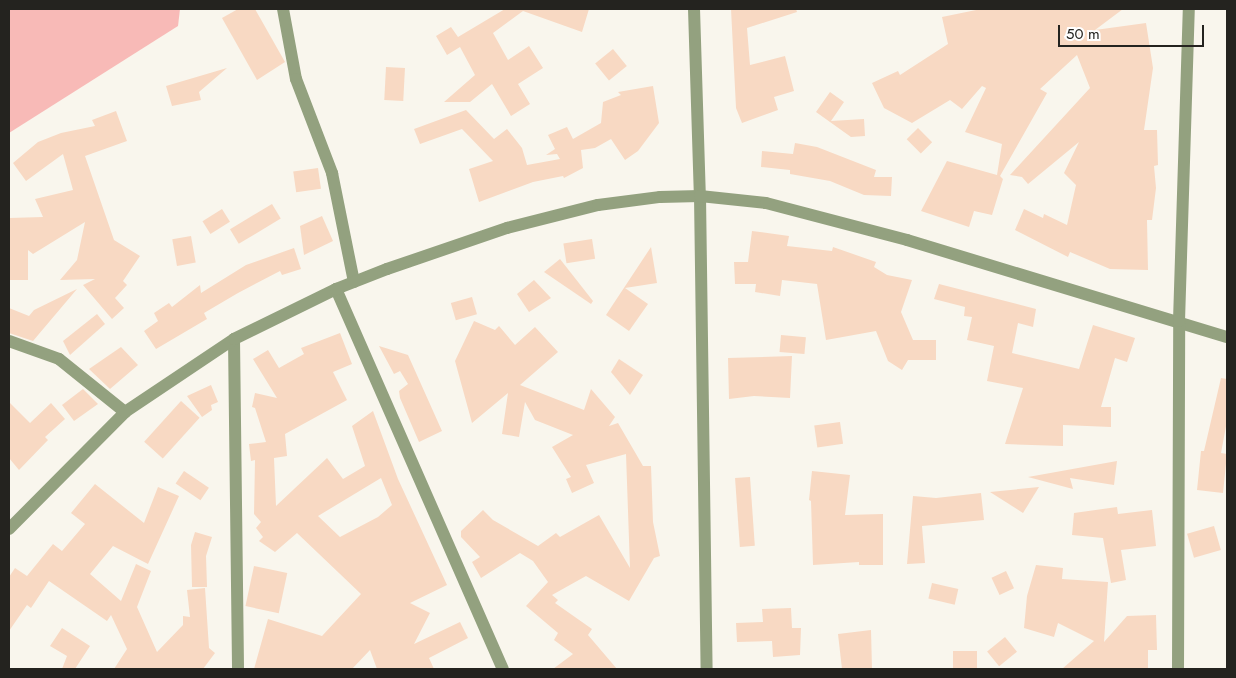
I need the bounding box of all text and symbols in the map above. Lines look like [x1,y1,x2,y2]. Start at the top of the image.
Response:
scale bar [1061,15,1207,47]
text: 50 m [1066,23,1100,45]

